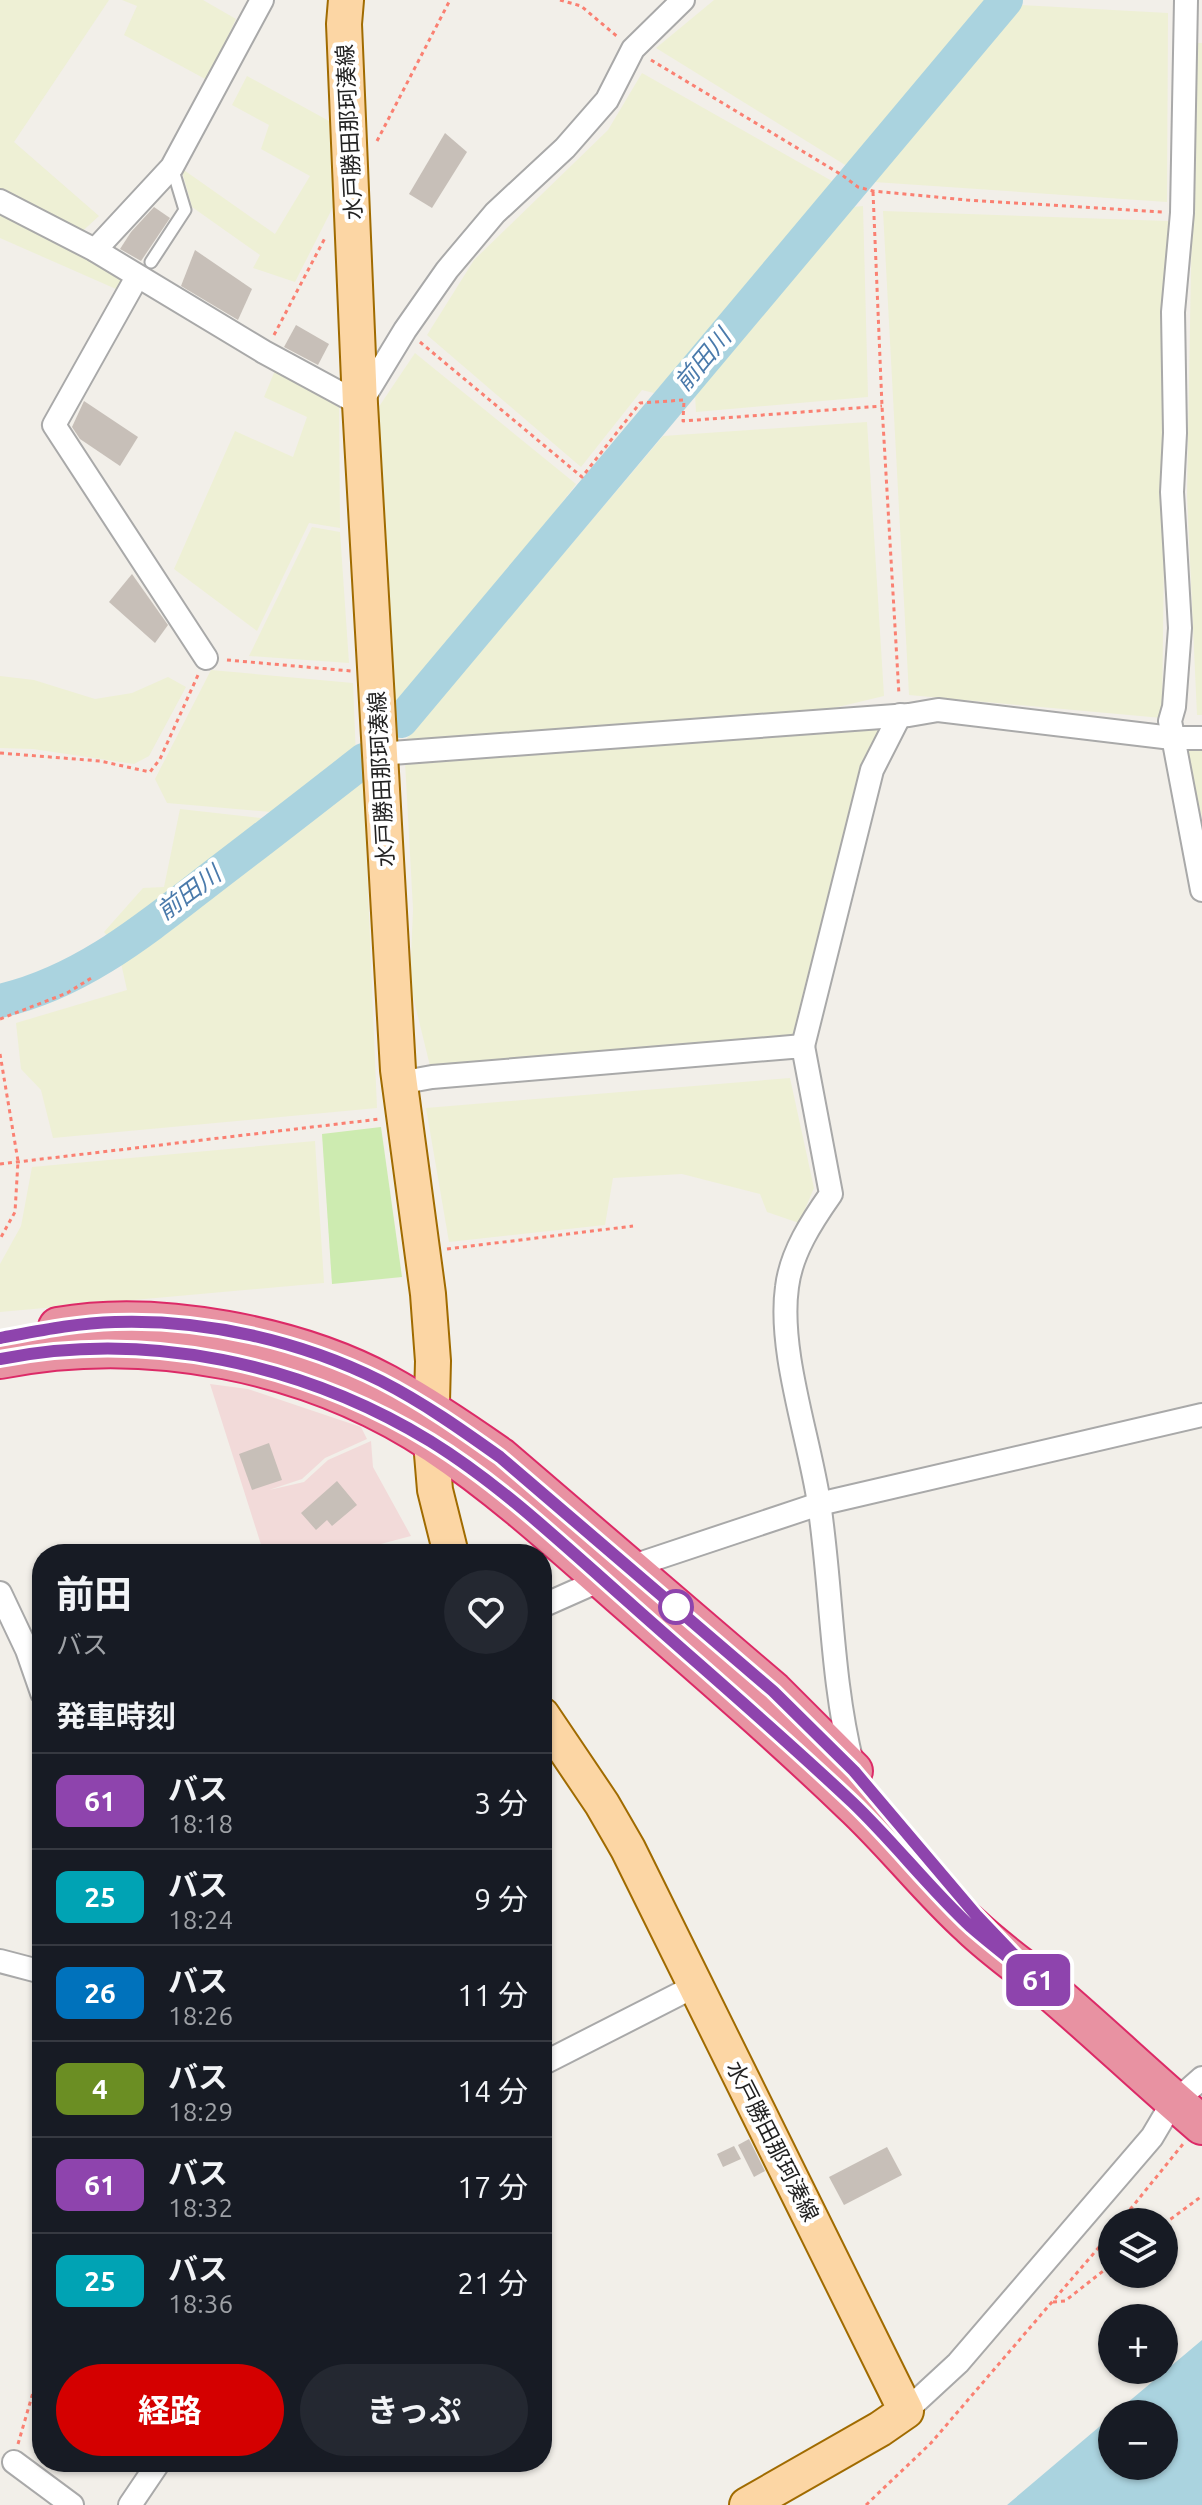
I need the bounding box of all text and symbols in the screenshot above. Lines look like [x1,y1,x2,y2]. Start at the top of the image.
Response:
street label: 水戸勝田那珂湊線 [331,43,366,221]
water label: 前田川 [669,321,738,396]
street label: 水戸勝田那珂湊線 [363,690,398,868]
water label: 前田川 [152,858,228,925]
button: heart [444,1570,528,1654]
text: 前田 [56,1573,132,1615]
unlabelled marker [659,1590,693,1624]
text: バス [56,1630,108,1659]
text: 発車時刻 [56,1699,176,1733]
text: バス [168,1772,228,1806]
text: 61 [84,1785,116,1816]
text: 3 分 [474,1786,528,1820]
text: 18:18 [168,1809,233,1838]
text: バス [168,1868,228,1902]
text: 25 [84,1881,116,1912]
text: 9 分 [474,1882,528,1916]
text: 18:24 [168,1905,233,1934]
line badge: 61 [1002,1954,1074,2006]
text: バス [168,1964,228,1998]
text: 61 [1022,1964,1054,1995]
text: 26 [84,1977,116,2008]
text: 11 分 [457,1978,528,2012]
text: 18:26 [168,2001,233,2030]
street label: 水戸勝田那珂湊線 [722,2057,825,2225]
text: バス [168,2060,228,2094]
text: 4 [92,2073,108,2104]
text: 14 分 [457,2074,528,2108]
text: 18:29 [168,2097,233,2126]
text: バス [168,2156,228,2190]
text: 61 [84,2169,116,2200]
text: 17 分 [457,2170,528,2204]
text: 18:32 [168,2193,233,2222]
map controls [1098,2208,1178,2480]
button: layers [1098,2208,1178,2288]
text: バス [168,2252,228,2286]
text: 25 [84,2265,116,2296]
text: 21 分 [457,2266,528,2300]
text: 18:36 [168,2289,233,2318]
button: + [1098,2304,1178,2384]
button: 経路 [56,2364,284,2456]
button: きっぷ [300,2364,528,2456]
button: − [1098,2400,1178,2480]

